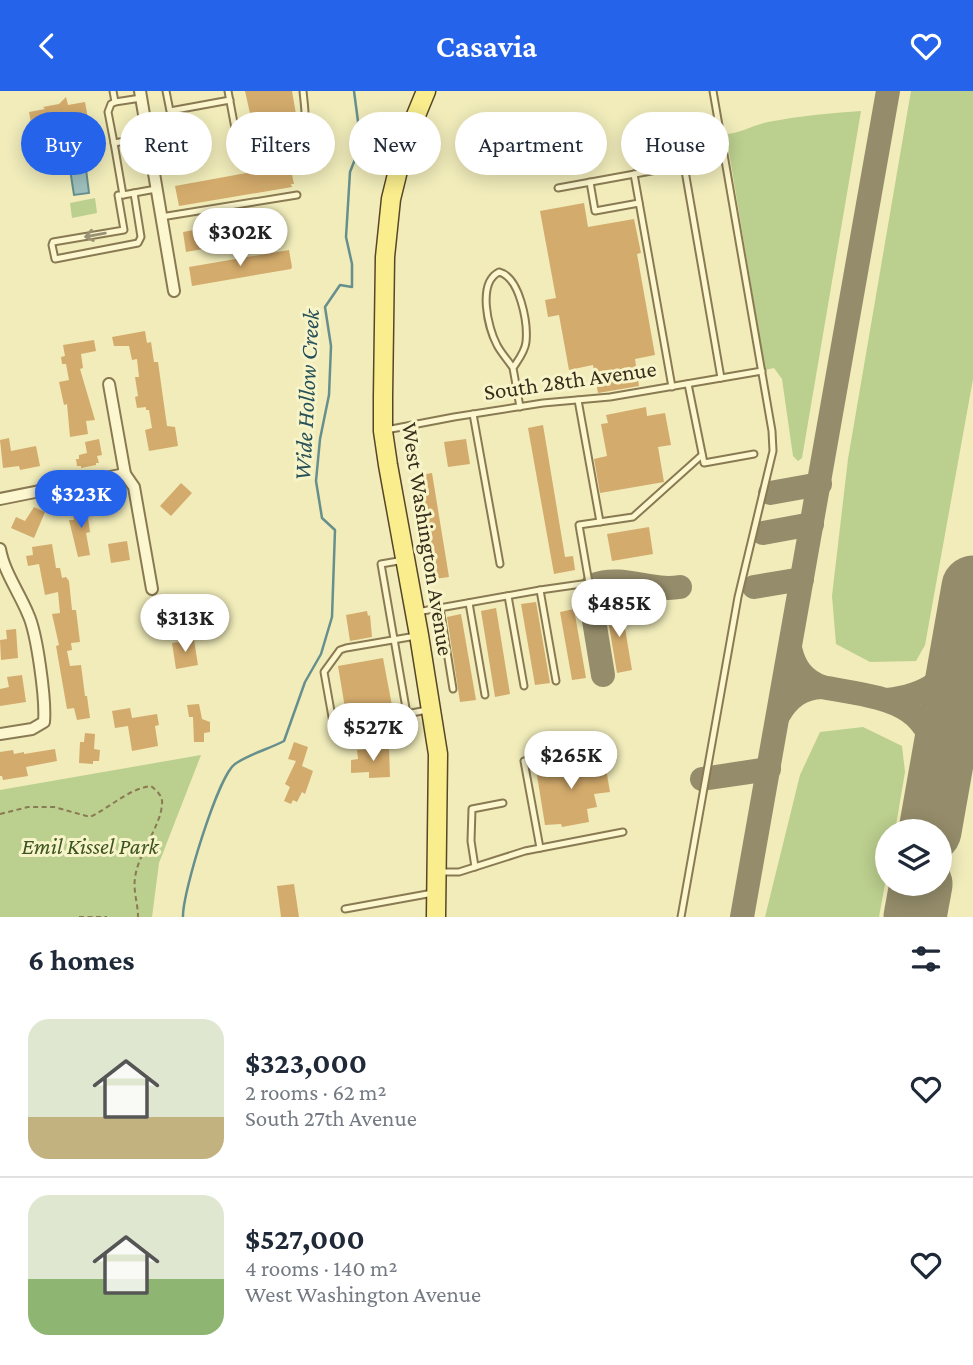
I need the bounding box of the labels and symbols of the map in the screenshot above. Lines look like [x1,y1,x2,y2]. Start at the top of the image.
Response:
pin: $302K [191,209,289,268]
one-way arrow [84,228,107,242]
water label: Wide Hollow Creek [288,307,324,481]
street label: South 28th Avenue [482,355,658,405]
street label: West Washington Avenue [397,420,459,658]
pin: $323K [32,471,130,530]
pin: $485K [570,580,668,639]
pin: $313K [136,595,234,654]
pin: $527K [324,703,422,763]
pin: $265K [522,731,620,791]
park label: Emil Kissel Park [21,833,159,859]

